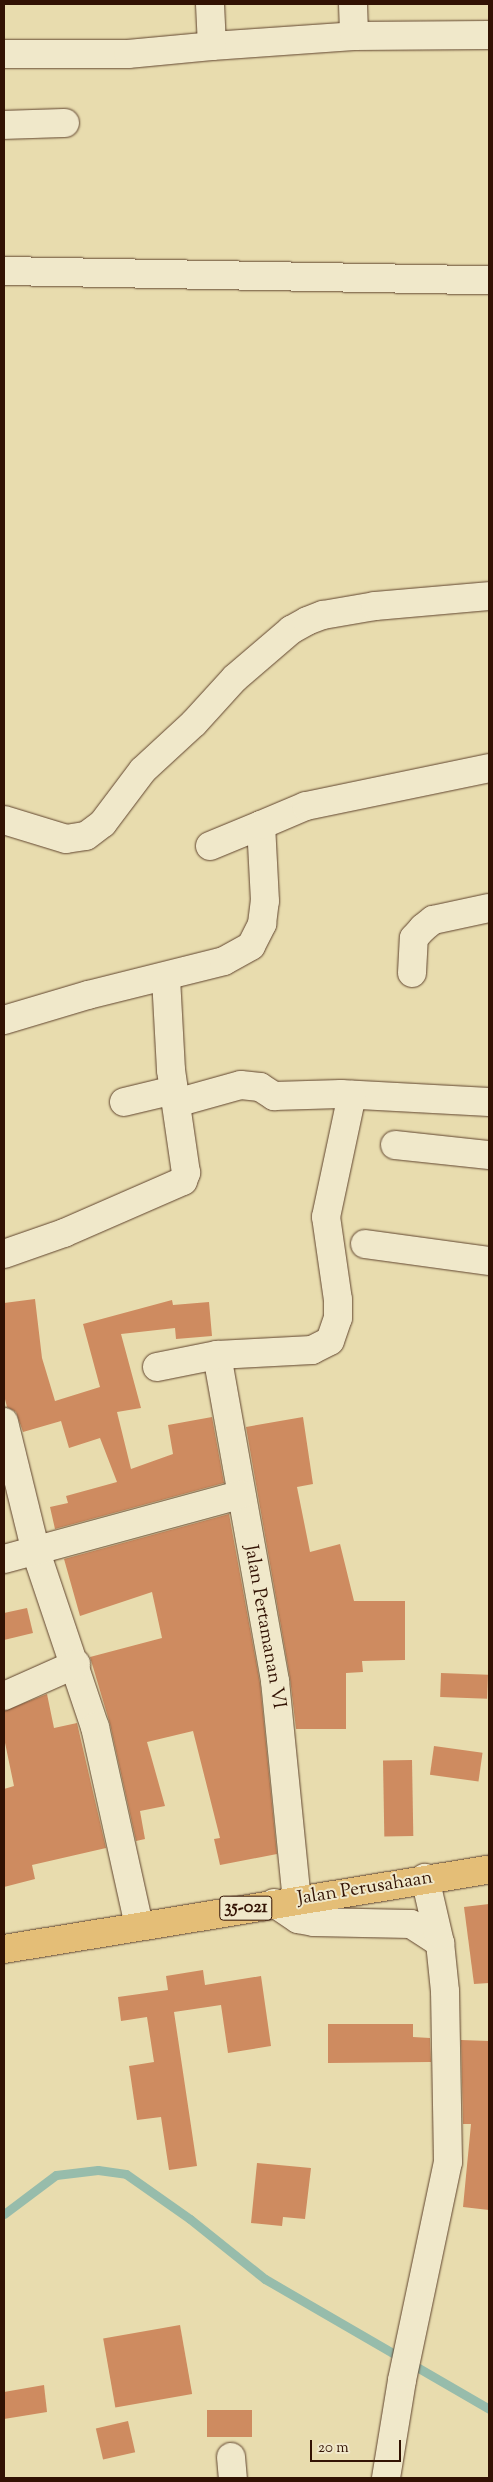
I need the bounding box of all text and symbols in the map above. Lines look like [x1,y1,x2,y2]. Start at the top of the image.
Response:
street label: Jalan Pertamanan VI [238,1543,290,1711]
street label: Jalan Perusahaan [296,1867,434,1911]
road number: 35-021 [218,1892,274,1924]
scale bar [313,2430,404,2462]
text: 20 m [318,2438,349,2459]

